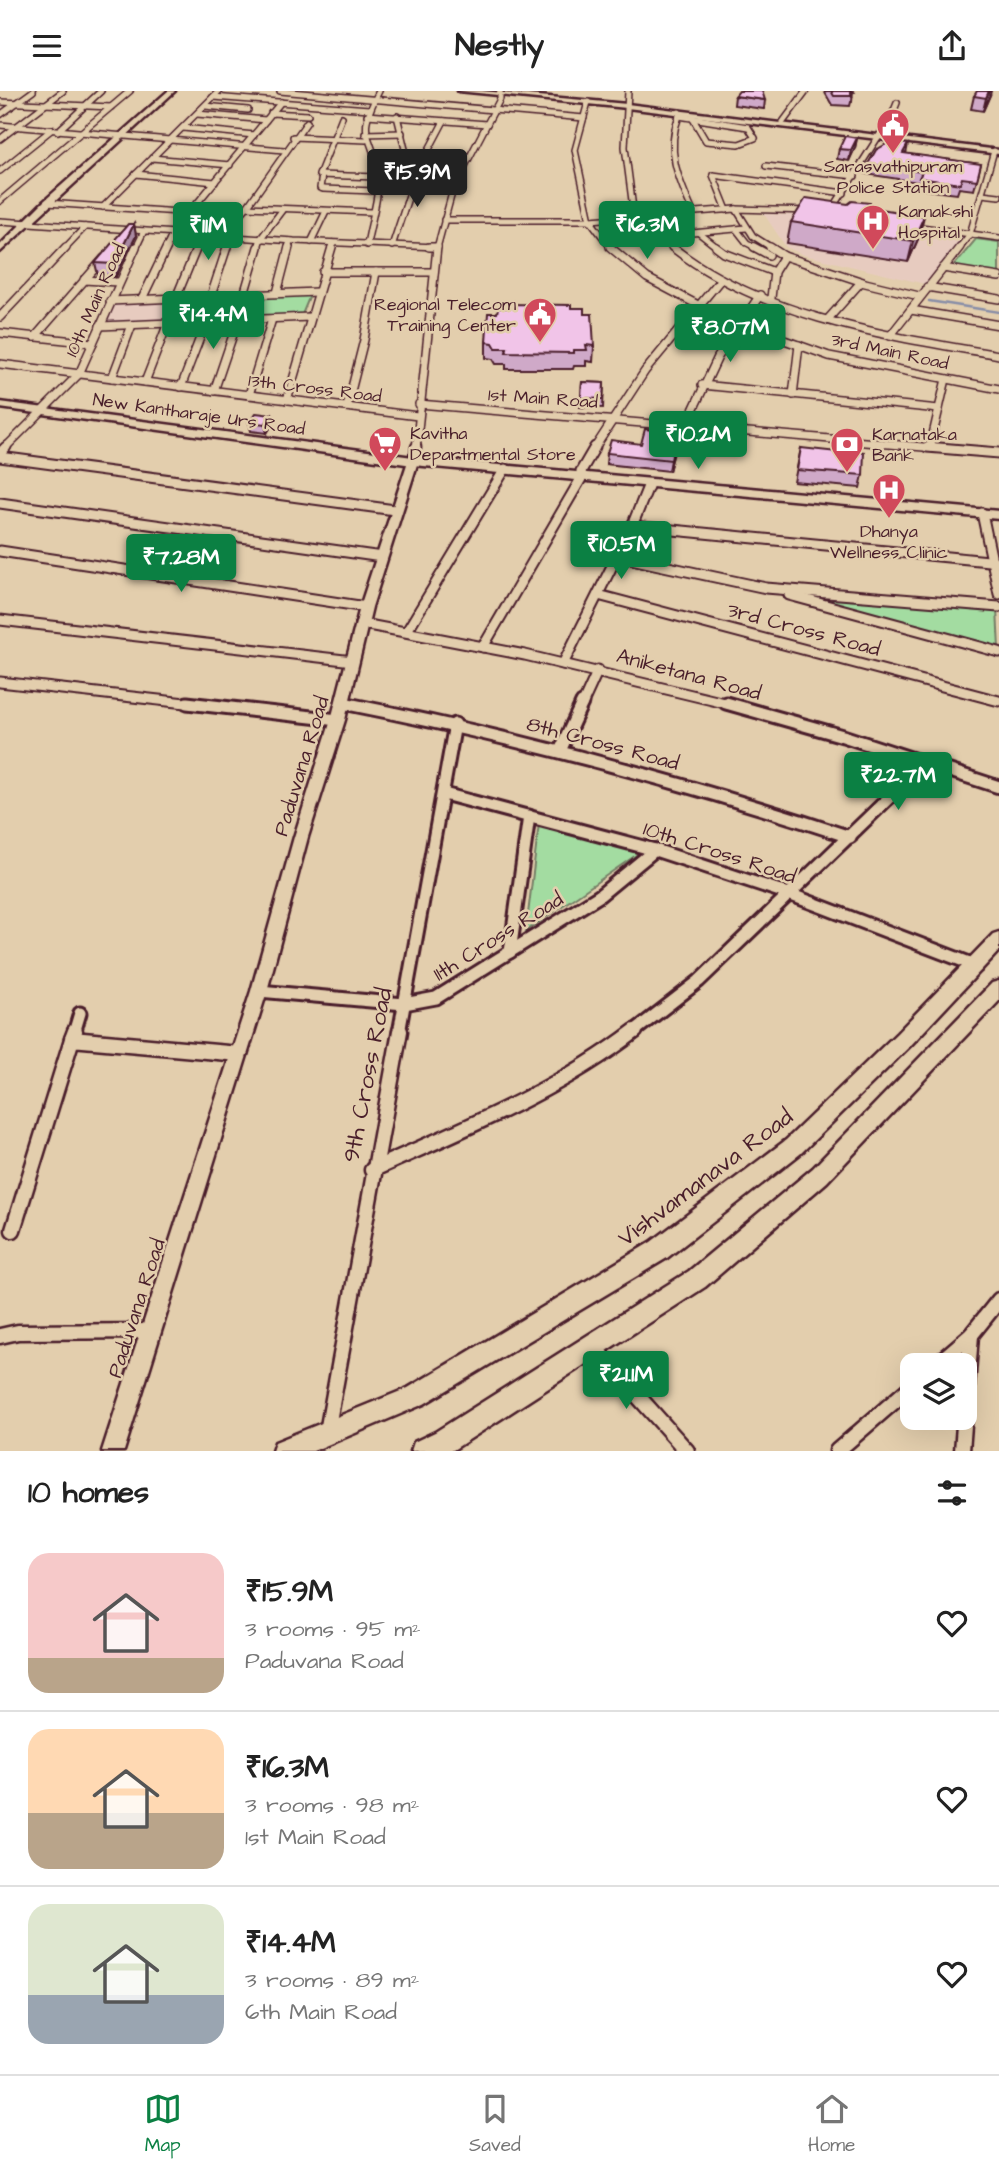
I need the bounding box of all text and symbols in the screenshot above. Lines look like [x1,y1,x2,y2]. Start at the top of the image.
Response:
text: Nestly [455,23,544,68]
icon: menu [28,27,66,65]
icon: share [933,27,971,65]
public building icon: Sarasvathipuram Police Station [874,106,912,155]
pin: ₹15.9M [360,149,474,209]
place label: Sarasvathipuram Police Station [824,154,962,200]
text: ₹15.9M [383,156,451,188]
place label: Kamakshi Hospital [898,199,973,245]
pin: ₹16.3M [590,201,704,261]
pin: ₹11M [167,202,249,262]
hospital icon: Kamakshi Hospital [854,202,892,251]
text: ₹16.3M [615,208,679,240]
text: ₹11M [189,209,227,241]
street label: 10th Main Road [59,240,132,361]
pin: ₹14.4M [156,292,270,351]
place label: Regional Telecom Training Center [374,292,516,339]
public building icon: Regional Telecom Training Center [521,295,559,344]
text: ₹14.4M [178,298,248,330]
pin: ₹8.07M [673,305,787,364]
text: ₹8.07M [691,311,770,343]
street label: 3rd Main Road [829,327,951,376]
street label: 13th Cross Road [247,368,383,409]
street label: 1st Main Road [487,382,599,415]
street label: New Kantharaje Urs Road [91,387,307,442]
pin: ₹10.2M [641,411,755,471]
text: ₹10.2M [665,418,731,450]
place label: Kavitha Departmental Store [410,421,576,467]
place label: Karnataka Bank [872,422,957,468]
supermarket icon: Kavitha Departmental Store [366,424,404,473]
bank icon: Karnataka Bank [828,425,866,474]
hospital icon: Dhanya Wellness Clinic [870,471,908,520]
place label: Dhanya Wellness Clinic [830,519,948,565]
pin: ₹10.5M [564,521,678,581]
text: ₹10.5M [586,528,656,560]
pin: ₹7.28M [124,535,238,594]
text: ₹7.28M [142,541,220,573]
street label: 3rd Cross Road [724,595,884,664]
street label: Aniketana Road [613,641,765,708]
street label: Paduvana Road [266,692,337,840]
street label: 8th Cross Road [523,709,683,778]
pin: ₹22.7M [841,753,955,812]
text: ₹22.7M [860,759,936,791]
street label: 10th Cross Road [640,814,800,891]
street label: 11th Cross Road [428,885,569,988]
street label: 9th Cross Road [334,985,402,1166]
street label: Vishvamanava Road [611,1100,800,1255]
street label: Paduvana Road [100,1235,173,1382]
pin: ₹21.1M [569,1351,683,1411]
map controls [900,1353,977,1430]
button: layers [900,1353,977,1430]
text: ₹21.1M [599,1358,653,1390]
text: 10 homes [28,1472,149,1514]
icon: filters [933,1474,971,1512]
text: ₹15.9M [245,1571,333,1613]
icon: home [84,1581,168,1665]
icon: heart [933,1604,971,1642]
text: 3 rooms · 95 m² [245,1613,421,1645]
text: Paduvana Road [245,1645,404,1677]
text: ₹16.3M [245,1747,329,1789]
icon: home [84,1757,168,1841]
icon: heart [933,1780,971,1818]
text: 3 rooms · 98 m² [245,1789,419,1821]
text: 1st Main Road [245,1821,386,1853]
text: ₹14.4M [245,1922,336,1964]
icon: home [84,1932,168,2016]
icon: heart [933,1955,971,1993]
text: 3 rooms · 89 m² [245,1964,419,1996]
text: 6th Main Road [245,1996,397,2028]
tab: Map [144,2090,182,2159]
tab: Saved [469,2090,521,2159]
tab: Home [808,2090,855,2159]

